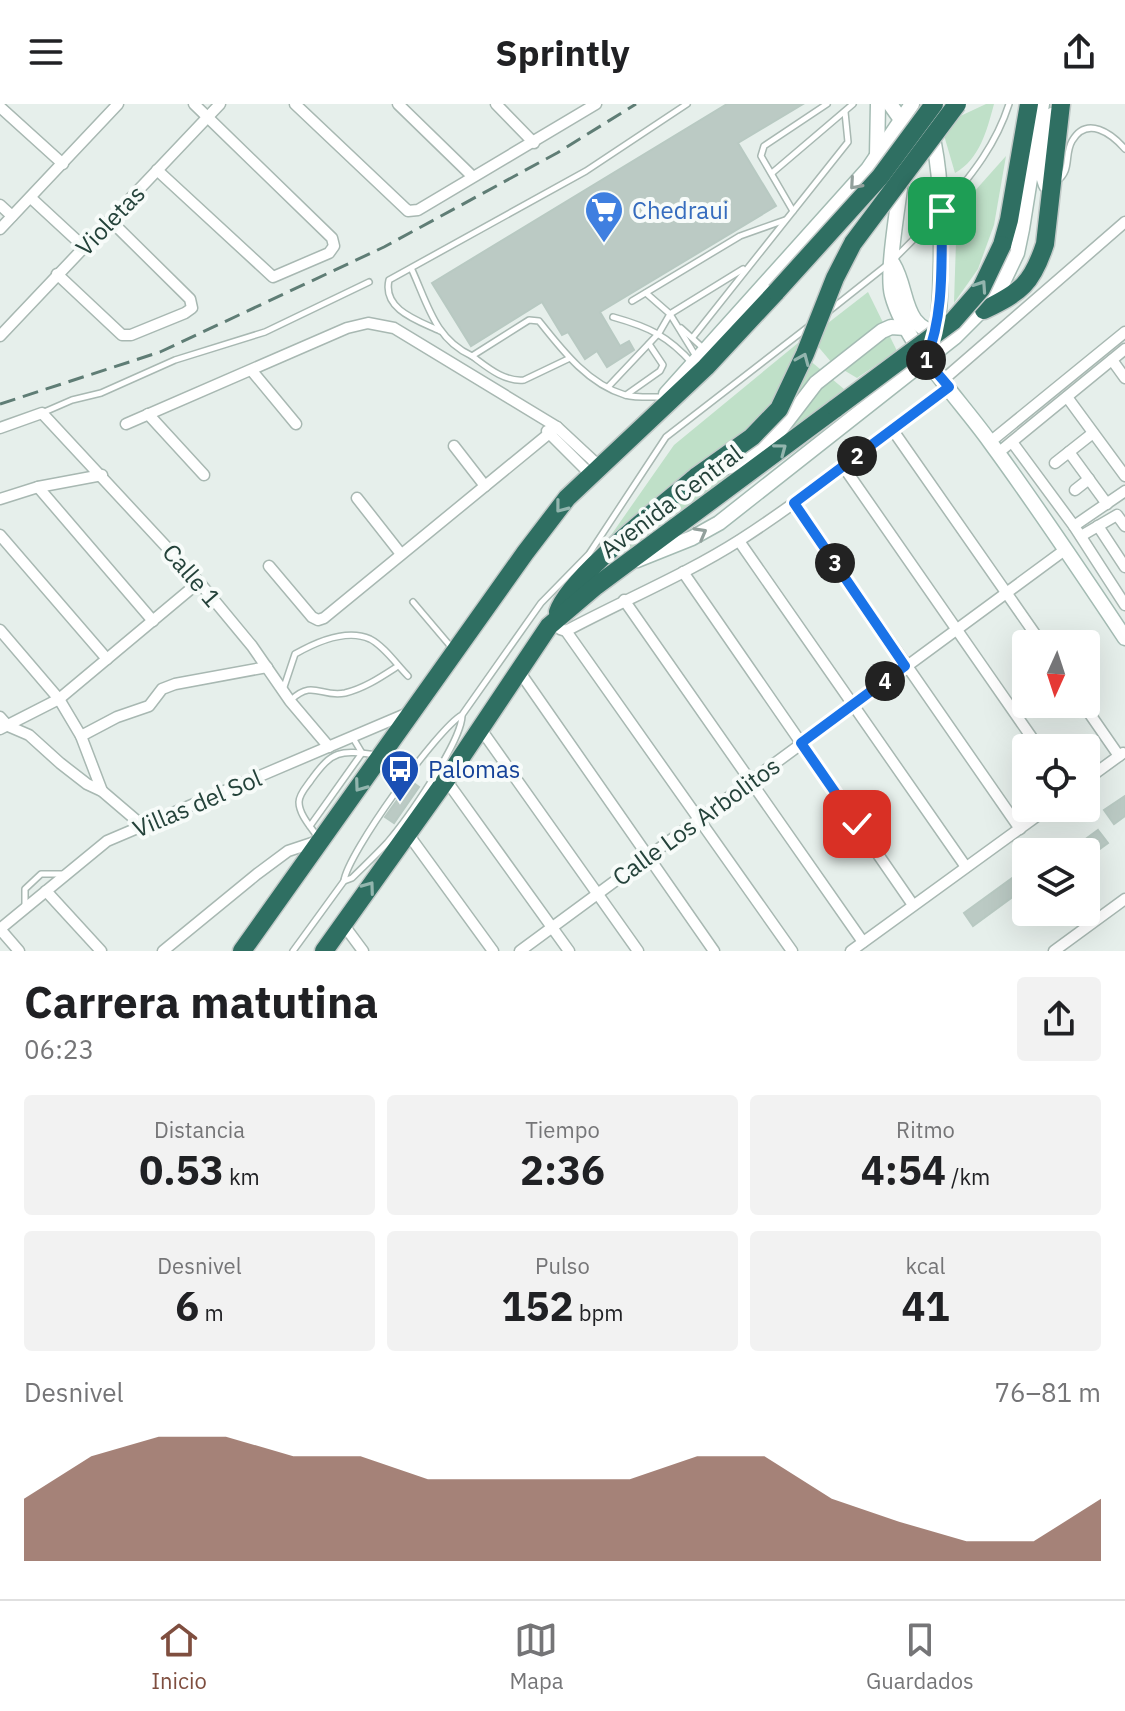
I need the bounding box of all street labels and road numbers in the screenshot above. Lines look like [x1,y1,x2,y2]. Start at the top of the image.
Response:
street label: Violetas [68,178,152,262]
street label: Avenida Central [594,437,748,565]
street label: Calle 1 [156,537,228,613]
street label: Calle Los Arbolitos [606,749,786,893]
street label: Villas del Sol [128,762,266,844]

